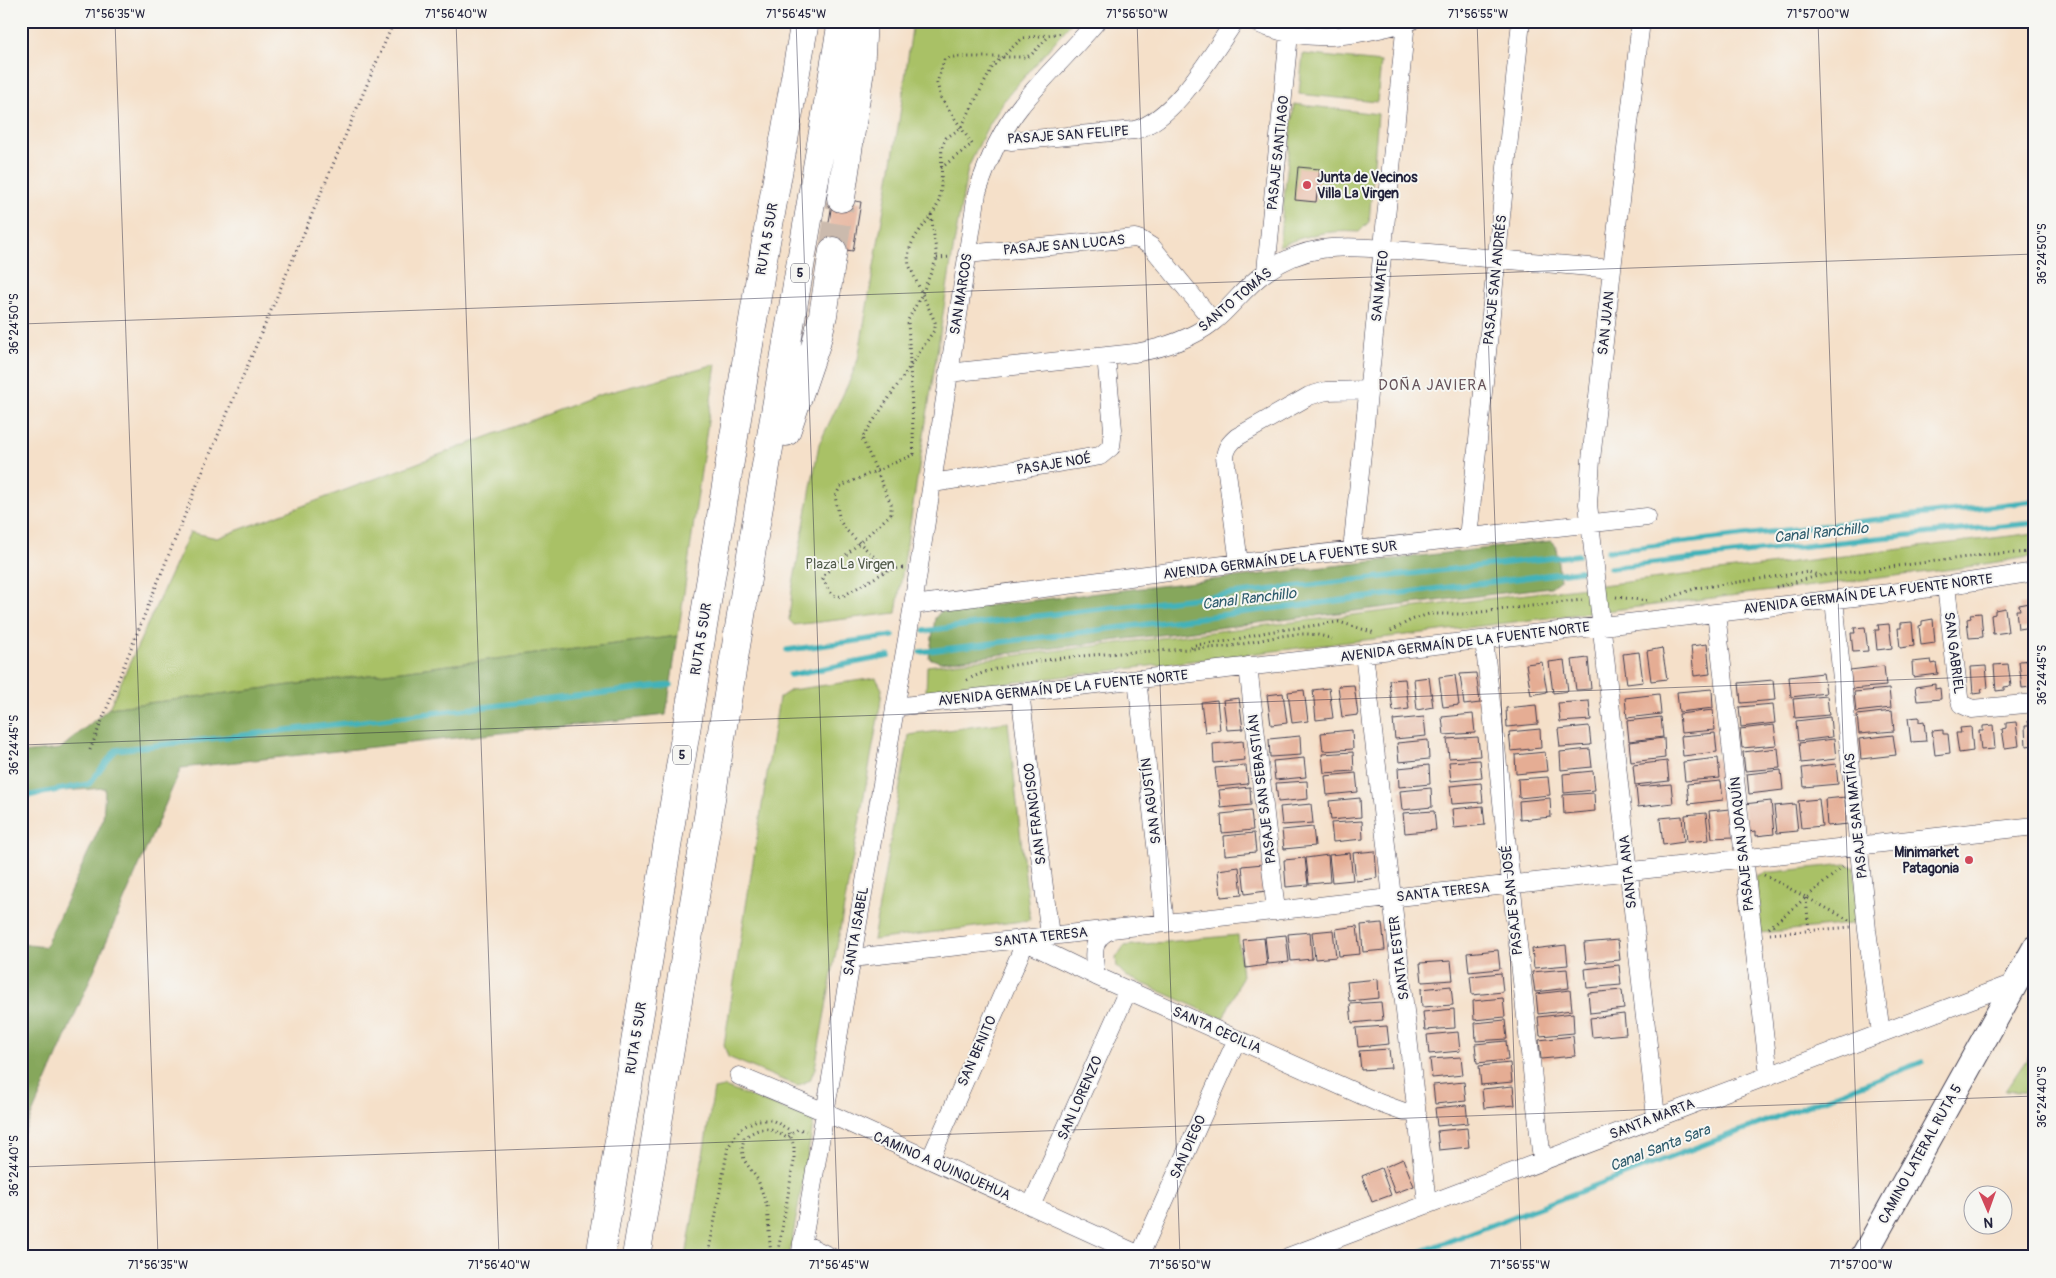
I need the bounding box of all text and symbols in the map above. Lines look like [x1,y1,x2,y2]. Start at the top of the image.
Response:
text: 71°56'35"W [85,7,145,22]
text: 71°56'40"W [425,7,487,22]
text: 71°56'45"W [766,7,826,22]
text: 71°56'50"W [1106,7,1168,22]
text: 71°56'55"W [1448,7,1508,22]
text: 71°57'00"W [1786,7,1850,22]
street label: PASAJE SANTIAGO [1264,95,1292,211]
street label: PASAJE SAN FELIPE [1007,122,1129,148]
place label: Junta de Vecinos Villa La Virgen [1317,169,1418,202]
marker: Junta de Vecinos Villa La Virgen [1301,179,1313,191]
street label: RUTA 5 SUR [752,202,782,276]
street label: PASAJE SAN ANDRÉS [1479,214,1510,346]
text: 36°24'50"S [2035,223,2050,285]
street label: PASAJE SAN LUCAS [1002,231,1126,259]
street label: SAN MATEO [1368,249,1392,323]
street label: SAN MARCOS [946,252,976,336]
road number: 5 [791,264,809,282]
street label: SANTO TOMÁS [1194,264,1275,336]
street label: SAN JUAN [1594,290,1618,356]
text: 36°24'50"S [7,293,22,355]
district label: DOÑA JAVIERA [1378,376,1488,395]
street label: PASAJE NOÉ [1015,449,1093,478]
water label: Canal Ranchillo [1773,519,1870,547]
street label: AVENIDA GERMAÍN DE LA FUENTE SUR [1162,536,1398,583]
park label: Plaza La Virgen [805,556,895,573]
street label: AVENIDA GERMAÍN DE LA FUENTE NORTE [1742,569,1994,618]
water label: Canal Ranchillo [1201,584,1298,614]
street label: RUTA 5 SUR [687,602,715,676]
street label: SAN GABRIEL [1941,611,1967,695]
street label: AVENIDA GERMAÍN DE LA FUENTE NORTE [1339,617,1591,666]
text: 36°24'45"S [2035,645,2050,705]
street label: AVENIDA GERMAÍN DE LA FUENTE NORTE [937,665,1189,710]
street label: PASAJE SAN SEBASTIÁN [1243,713,1280,865]
text: 36°24'45"S [7,715,22,775]
road number: 5 [673,746,691,764]
street label: PASAJE SAN MATÍAS [1840,752,1871,880]
street label: SAN AGUSTÍN [1136,757,1165,845]
street label: SAN FRANCISCO [1020,762,1050,866]
street label: PASAJE SAN JOAQUÍN [1725,776,1758,912]
street label: SANTA ANA [1616,834,1640,910]
street label: PASAJE SAN JOSÉ [1497,844,1526,956]
place label: Minimarket Patagonia [1894,844,1959,877]
marker: Minimarket Patagonia [1963,854,1975,866]
street label: SANTA TERESA [1395,879,1491,905]
street label: SANTA ISABEL [840,885,872,977]
street label: SANTA ESTER [1385,915,1413,1001]
street label: SANTA TERESA [993,924,1089,950]
street label: RUTA 5 SUR [622,1001,650,1075]
street label: SANTA CECILIA [1170,1003,1264,1057]
street label: SAN BENITO [954,1013,1000,1089]
street label: SAN LORENZO [1054,1053,1106,1143]
text: 36°24'40"S [2035,1066,2050,1128]
street label: CAMINO LATERAL RUTA 5 [1875,1081,1965,1227]
street label: SANTA MARTA [1607,1095,1697,1143]
street label: SAN DIEGO [1166,1112,1210,1181]
water label: Canal Santa Sara [1607,1120,1714,1176]
street label: CAMINO A QUINQUEHUA [871,1128,1013,1204]
text: 36°24'40"S [7,1135,22,1197]
north arrow [1964,1186,2014,1236]
text: N [1983,1214,1993,1231]
text: 71°56'35"W [128,1258,188,1273]
text: 71°56'40"W [468,1258,530,1273]
text: 71°56'45"W [809,1258,869,1273]
text: 71°56'50"W [1149,1258,1211,1273]
text: 71°56'55"W [1490,1258,1550,1273]
text: 71°57'00"W [1829,1258,1893,1273]

